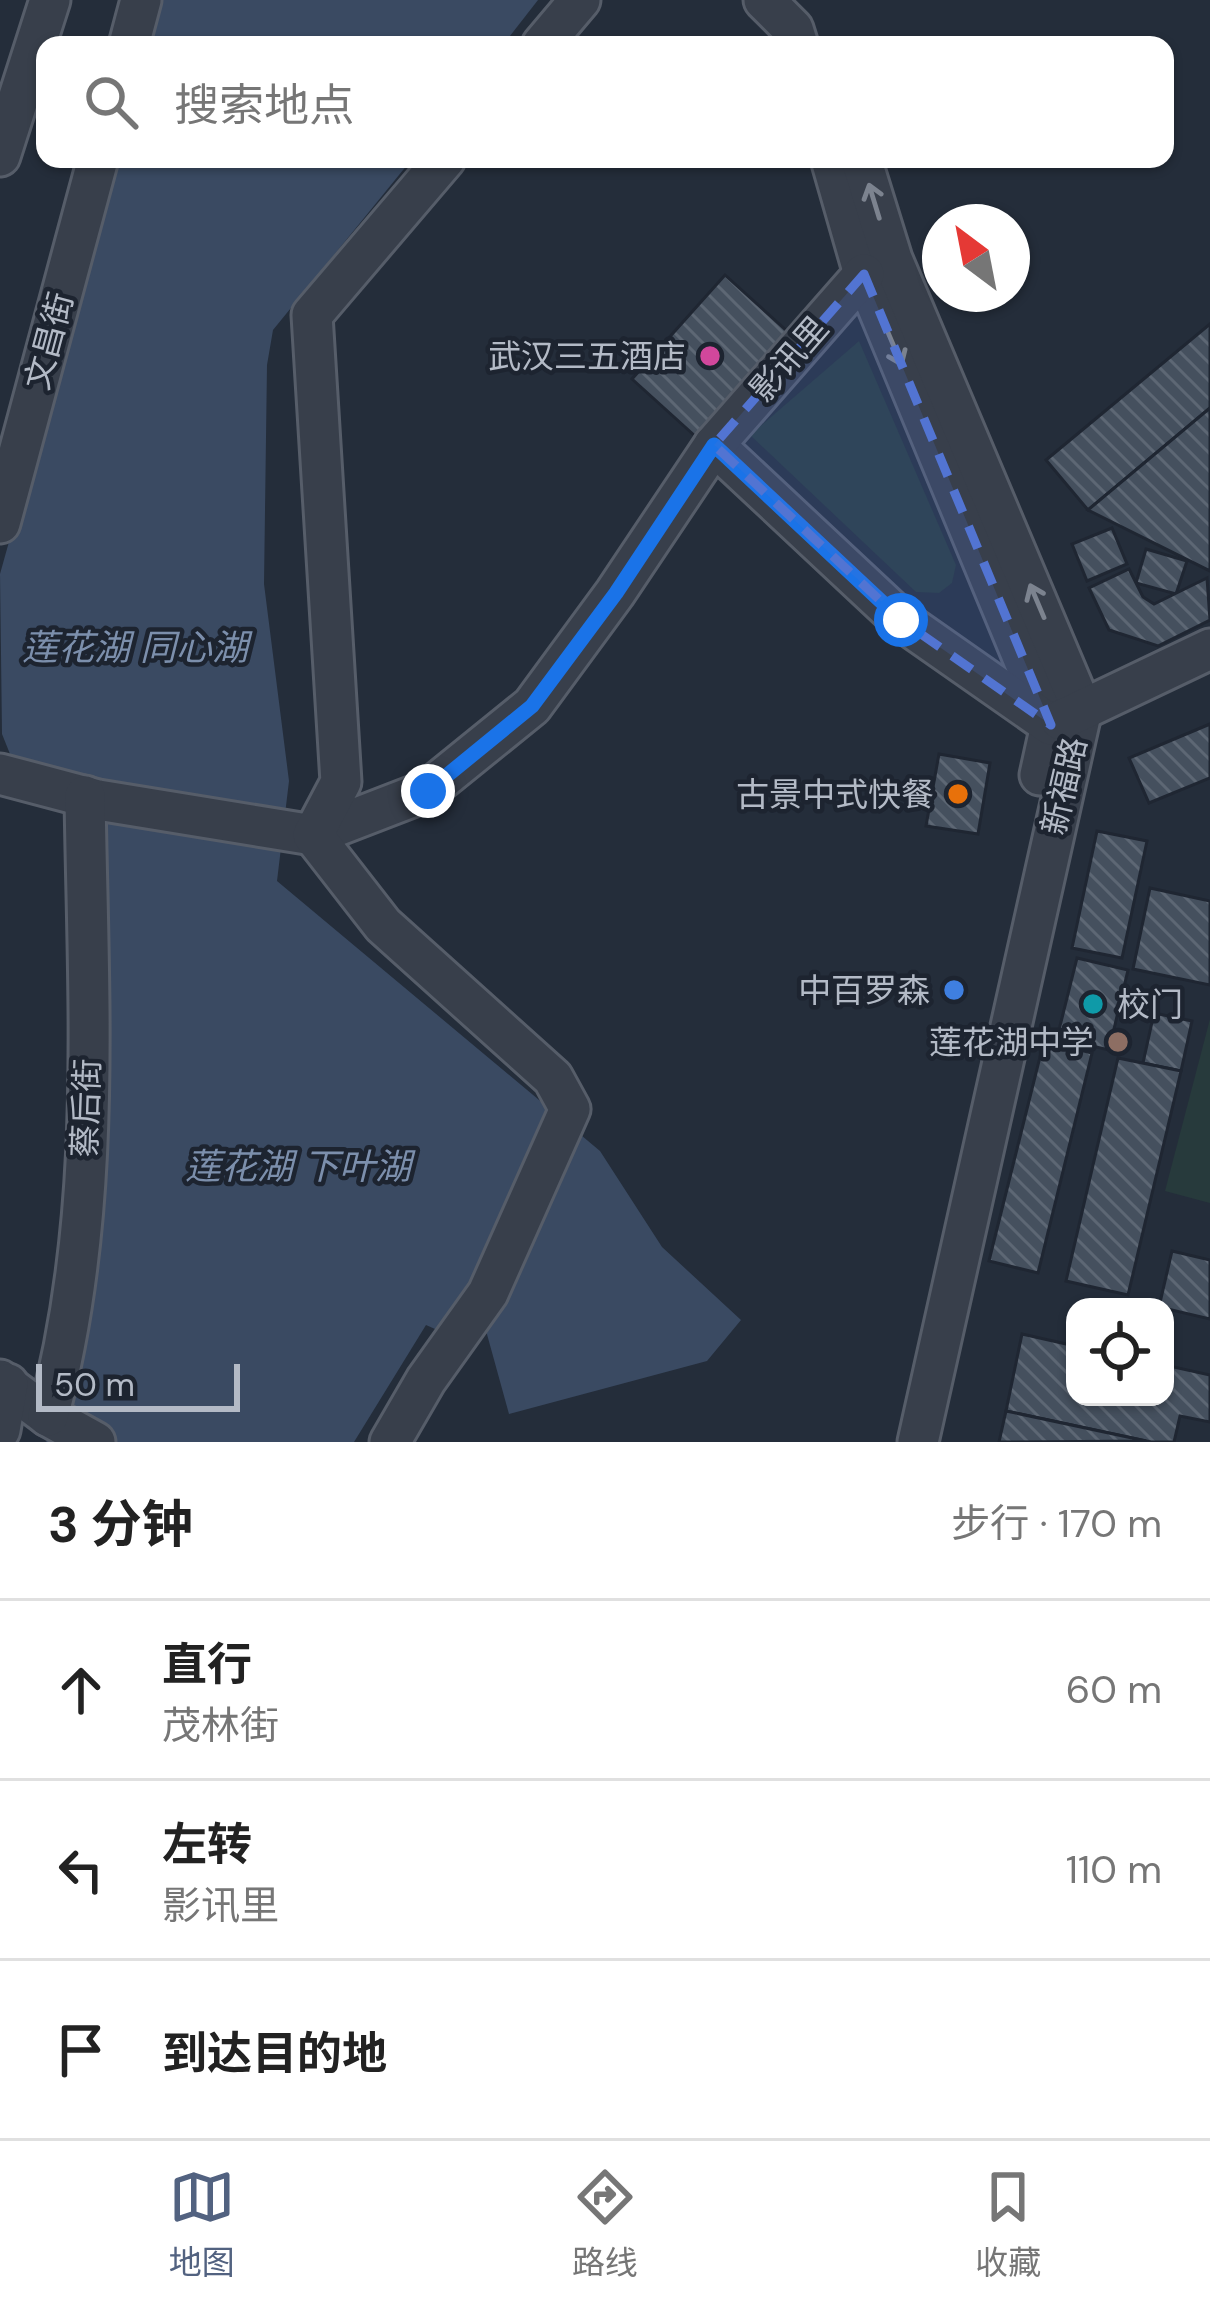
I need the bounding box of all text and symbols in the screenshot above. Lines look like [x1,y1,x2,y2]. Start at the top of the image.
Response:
search box [36,36,1174,168]
icon: search [78,69,144,135]
text: 搜索地点 [174,76,354,135]
one-way arrow [862,183,884,221]
north arrow [922,204,1030,312]
street label: 文昌街 [15,288,83,394]
street label: 影讯里 [740,308,838,410]
one-way arrow [886,330,907,367]
place label: 武汉三五酒店 [488,335,686,378]
marker: 武汉三五酒店 [697,343,723,369]
one-way arrow [1024,584,1046,620]
route start [874,593,928,647]
water label: 莲花湖 同心湖 [22,624,253,671]
street label: 新福路 [1032,733,1096,839]
route end [401,764,455,818]
place label: 古景中式快餐 [736,773,934,816]
marker: 古景中式快餐 [945,781,971,807]
place label: 中百罗森 [798,969,930,1012]
marker: 中百罗森 [941,977,967,1003]
place label: 校门 [1117,983,1183,1026]
marker: 校门 [1080,991,1106,1017]
place label: 莲花湖中学 [929,1021,1094,1064]
marker: 莲花湖中学 [1105,1029,1131,1055]
street label: 蔡后街 [63,1058,109,1158]
water label: 莲花湖 下叶湖 [185,1143,416,1190]
map controls [1066,1298,1174,1406]
button: locate [1066,1298,1174,1406]
scale bar [36,1358,240,1411]
text: 50 m [54,1363,135,1406]
text: 3 分钟 [48,1491,193,1558]
text: 步行 · 170 m [951,1498,1162,1549]
text: 直行 [162,1635,252,1694]
icon: ahead [48,1657,114,1723]
text: 60 m [1066,1664,1162,1715]
text: 茂林街 [162,1700,279,1751]
text: 左转 [162,1815,252,1874]
icon: left [48,1837,114,1903]
text: 110 m [1066,1844,1162,1895]
text: 影讯里 [162,1880,279,1931]
icon: arrive [48,2017,114,2083]
text: 到达目的地 [162,2024,387,2083]
tab: 地图 [169,2164,235,2284]
tab: 路线 [572,2164,638,2284]
tab: 收藏 [975,2164,1041,2284]

